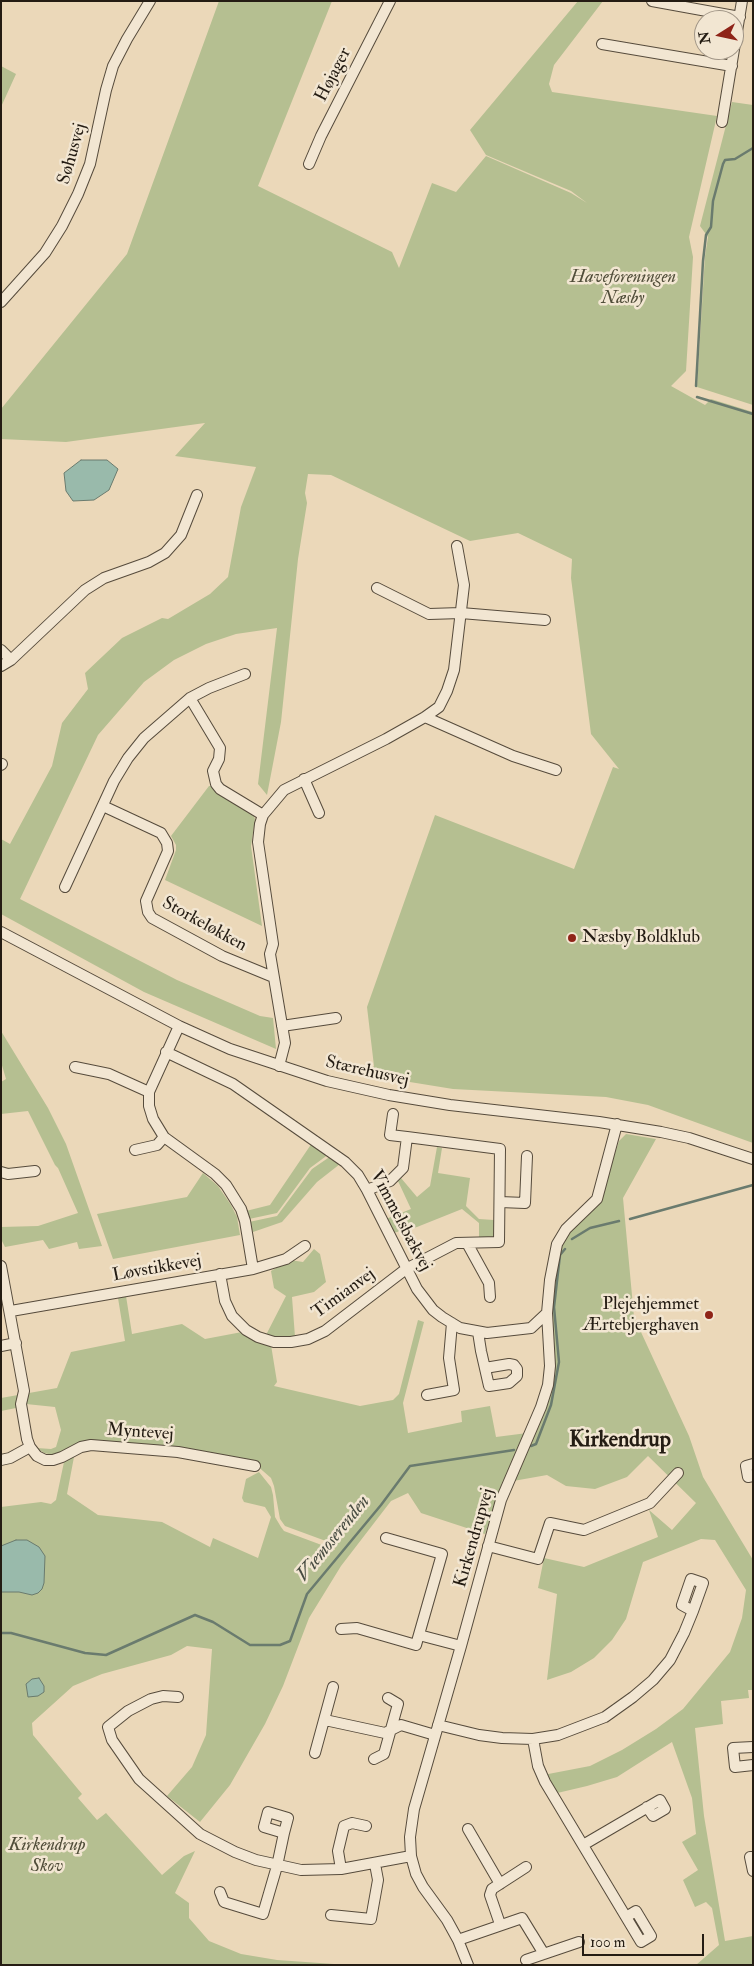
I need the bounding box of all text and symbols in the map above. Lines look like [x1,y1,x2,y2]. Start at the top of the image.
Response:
north arrow [694,10,744,60]
text: N [695,30,714,45]
street label: Højager [311,44,357,106]
street label: Søhusvej [54,121,92,187]
park label: Haveforeningen Næsby [570,267,676,310]
street label: Storkeløkken [158,893,250,957]
place label: Næsby Boldklub [582,927,700,949]
marker: Næsby Boldklub [566,932,578,944]
street label: Stærehusvej [323,1052,411,1092]
street label: Vimmelsbækvej [364,1167,436,1275]
street label: Løvstikkevej [111,1251,203,1287]
street label: Timianvej [308,1264,380,1324]
place label: Plejehjemmet Ærtebjerghaven [583,1294,699,1336]
marker: Plejehjemmet Ærtebjerghaven [703,1309,715,1321]
street label: Myntevej [106,1420,174,1446]
district label: Kirkendrup [569,1428,671,1454]
street label: Kirkendrupvej [451,1486,499,1590]
water label: Viemoserenden [292,1491,376,1587]
park label: Kirkendrup Skov [8,1835,86,1878]
scale bar [584,1924,706,1956]
text: 100 m [590,1933,625,1952]

